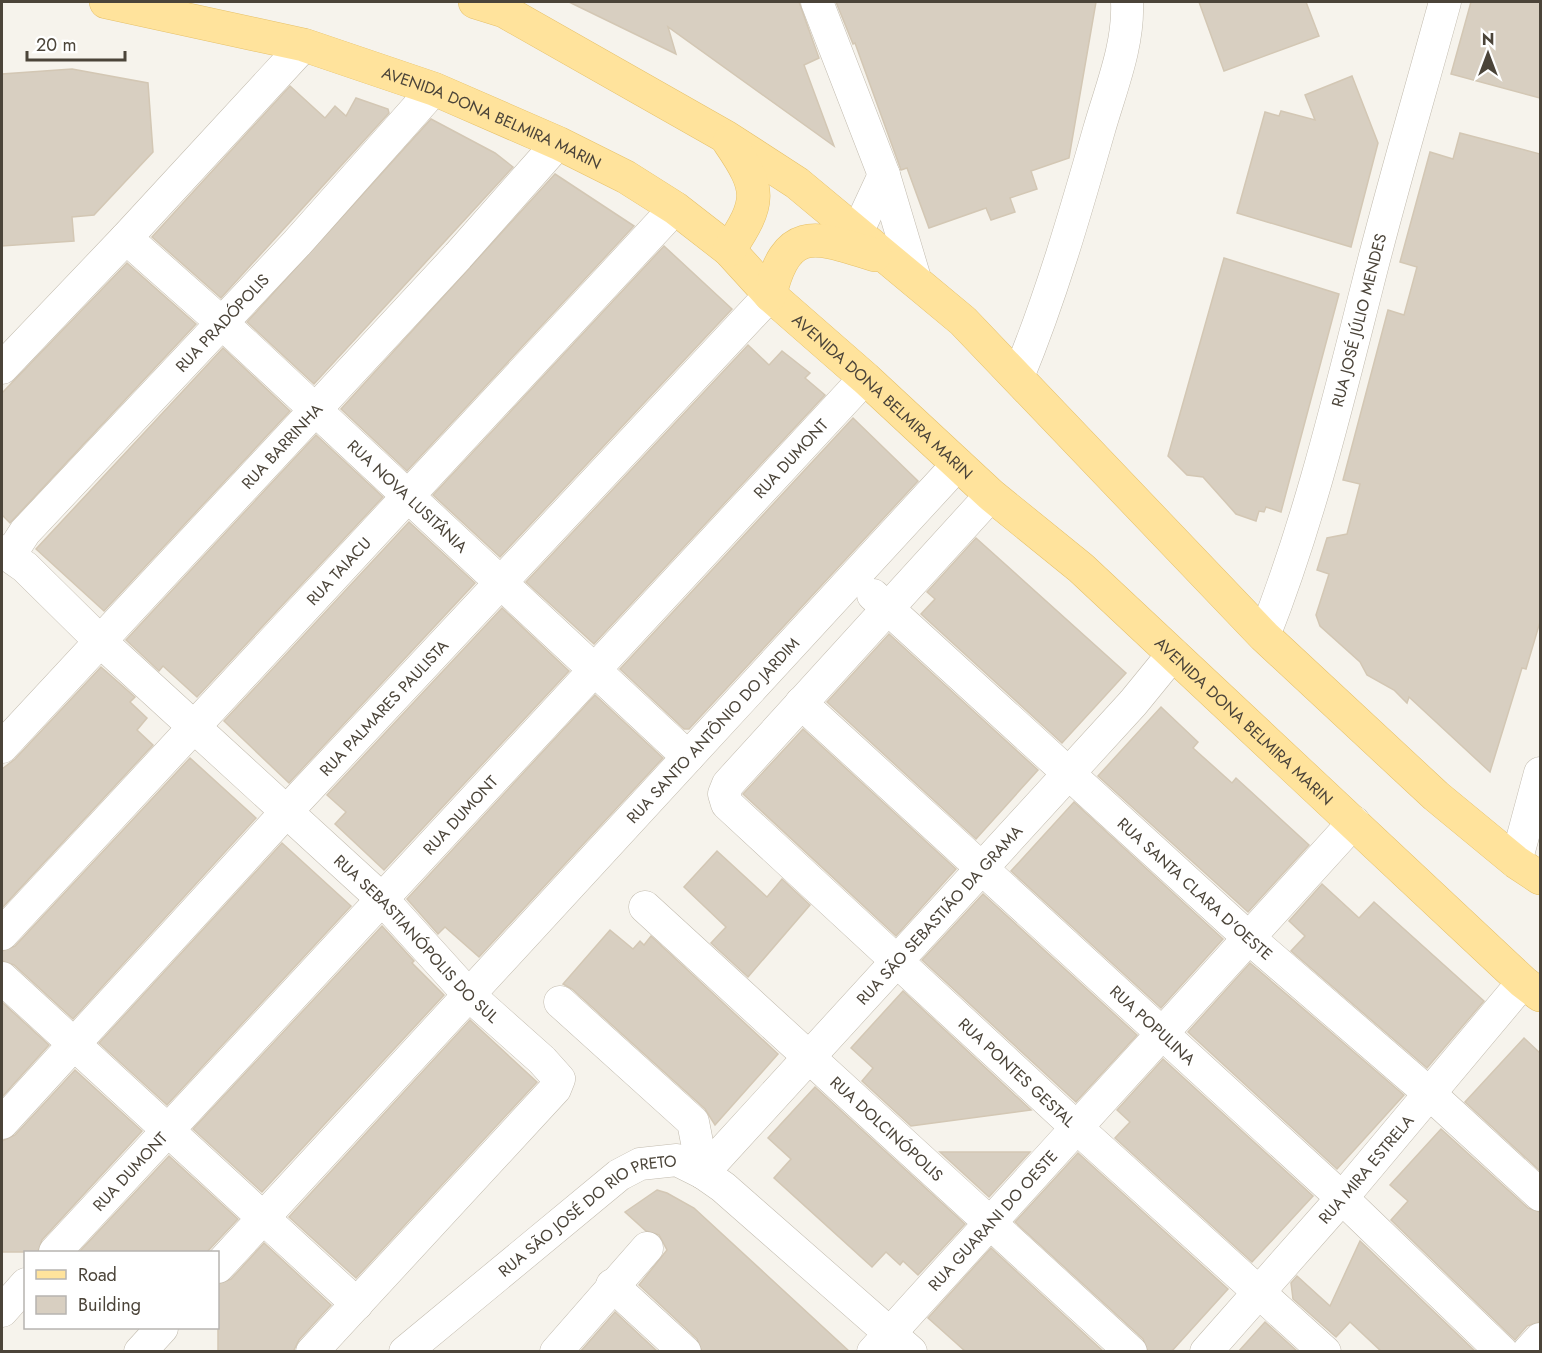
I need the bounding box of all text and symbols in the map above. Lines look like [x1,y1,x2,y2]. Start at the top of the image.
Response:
scale bar [27,24,124,62]
north arrow [1458,24,1518,84]
text: N [1482,28,1494,51]
text: 20 m [36,32,76,58]
street label: AVENIDA DONA BELMIRA MARIN [379,61,605,175]
street label: RUA JOSÉ JÚLIO MENDES [1326,231,1392,410]
street label: RUA PRADÓPOLIS [170,268,275,377]
street label: AVENIDA DONA BELMIRA MARIN [787,309,978,485]
street label: RUA BARRINHA [236,398,328,494]
street label: RUA DUMONT [748,414,834,504]
street label: RUA NOVA LUSITÂNIA [342,435,473,558]
street label: RUA TAIACU [301,532,376,611]
street label: RUA SANTO ANTÔNIO DO JARDIM [621,632,805,829]
street label: AVENIDA DONA BELMIRA MARIN [1150,632,1338,811]
street label: RUA PALMARES PAULISTA [314,634,454,781]
street label: RUA DUMONT [418,770,504,860]
street label: RUA SANTA CLARA D'OESTE [1112,813,1278,966]
street label: RUA SÃO SEBASTIÃO DA GRAMA [851,820,1028,1010]
street label: RUA SEBASTIANÓPOLIS DO SUL [329,850,504,1029]
street label: RUA POPULINA [1105,980,1201,1071]
street label: RUA PONTES GESTAL [953,1013,1081,1133]
street label: RUA DOLCINÓPOLIS [825,1071,948,1187]
street label: RUA MIRA ESTRELA [1313,1109,1419,1229]
street label: RUA DUMONT [87,1126,173,1216]
street label: RUA GUARANI DO OESTE [923,1145,1063,1296]
street label: RUA SÃO JOSÉ DO RIO PRETO [493,1149,678,1282]
legend [24,1251,219,1329]
text: Road [78,1262,117,1288]
text: Building [78,1292,141,1318]

